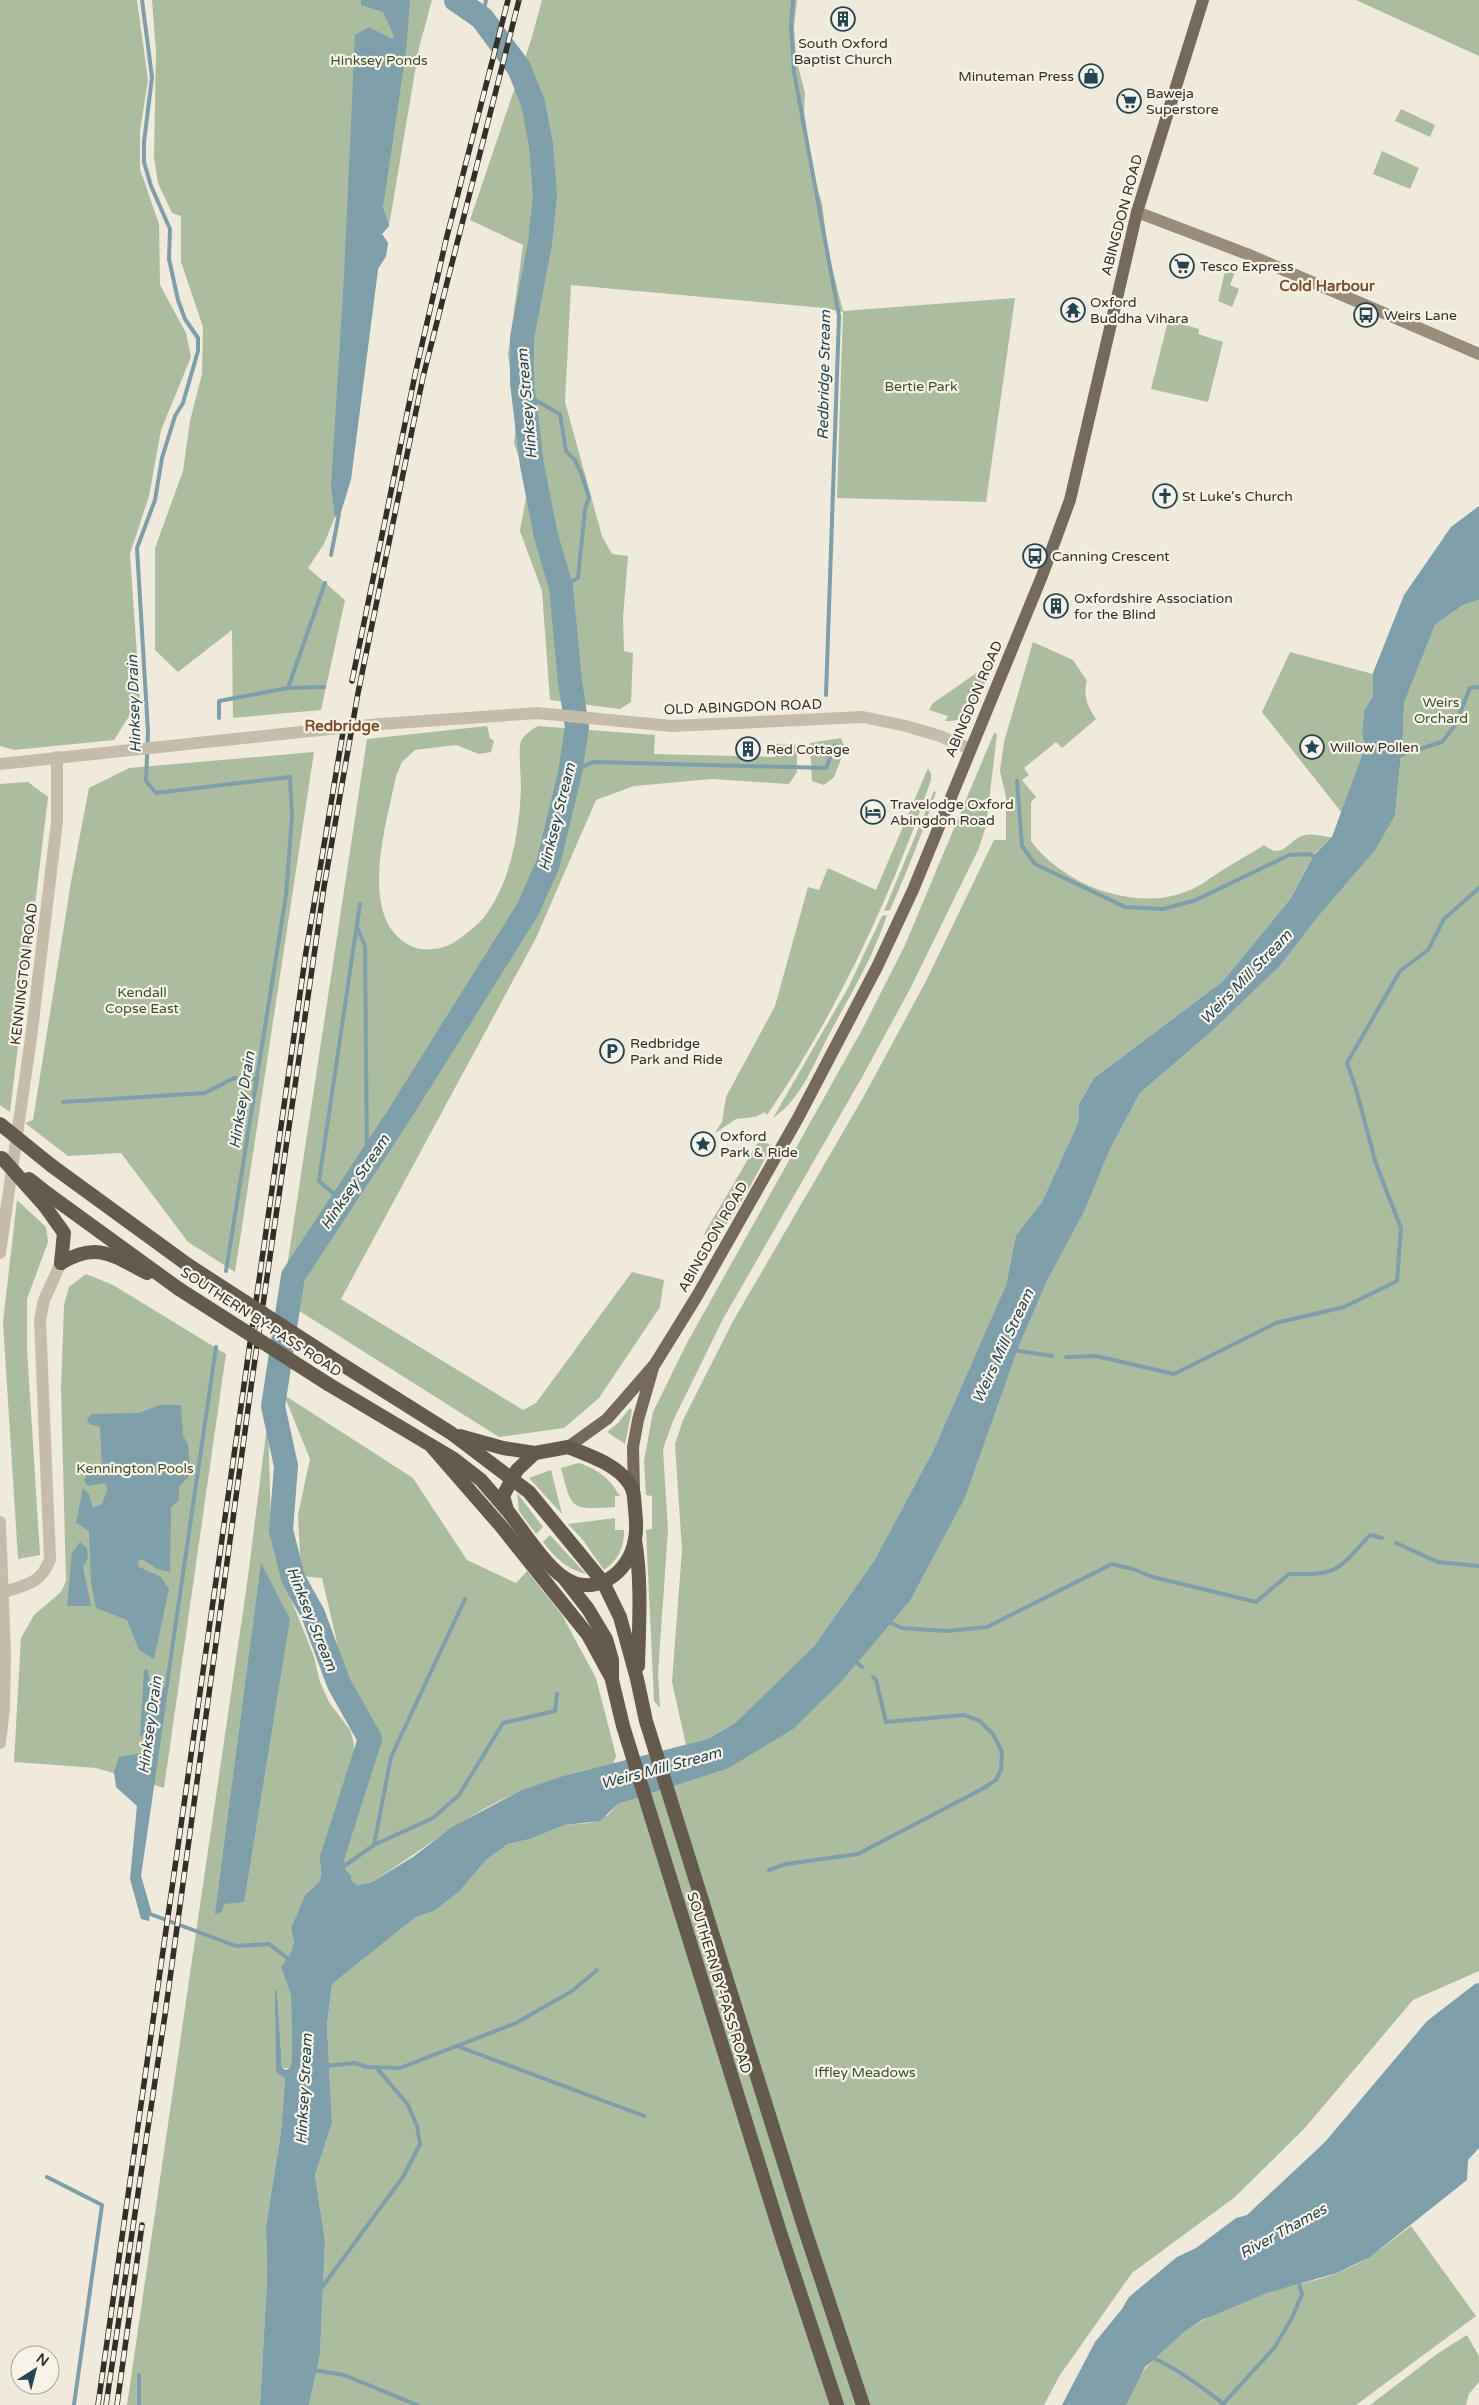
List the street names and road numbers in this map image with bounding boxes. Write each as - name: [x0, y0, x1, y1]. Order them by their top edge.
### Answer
- street label: ABINGDON ROAD: [1098, 153, 1146, 277]
- street label: ABINGDON ROAD: [942, 638, 1006, 760]
- street label: OLD ABINGDON ROAD: [664, 696, 822, 718]
- street label: KENNINGTON ROAD: [7, 902, 41, 1046]
- street label: ABINGDON ROAD: [674, 1179, 752, 1295]
- street label: SOUTHERN BY-PASS ROAD: [177, 1263, 345, 1381]
- street label: SOUTHERN BY-PASS ROAD: [683, 1890, 755, 2076]

